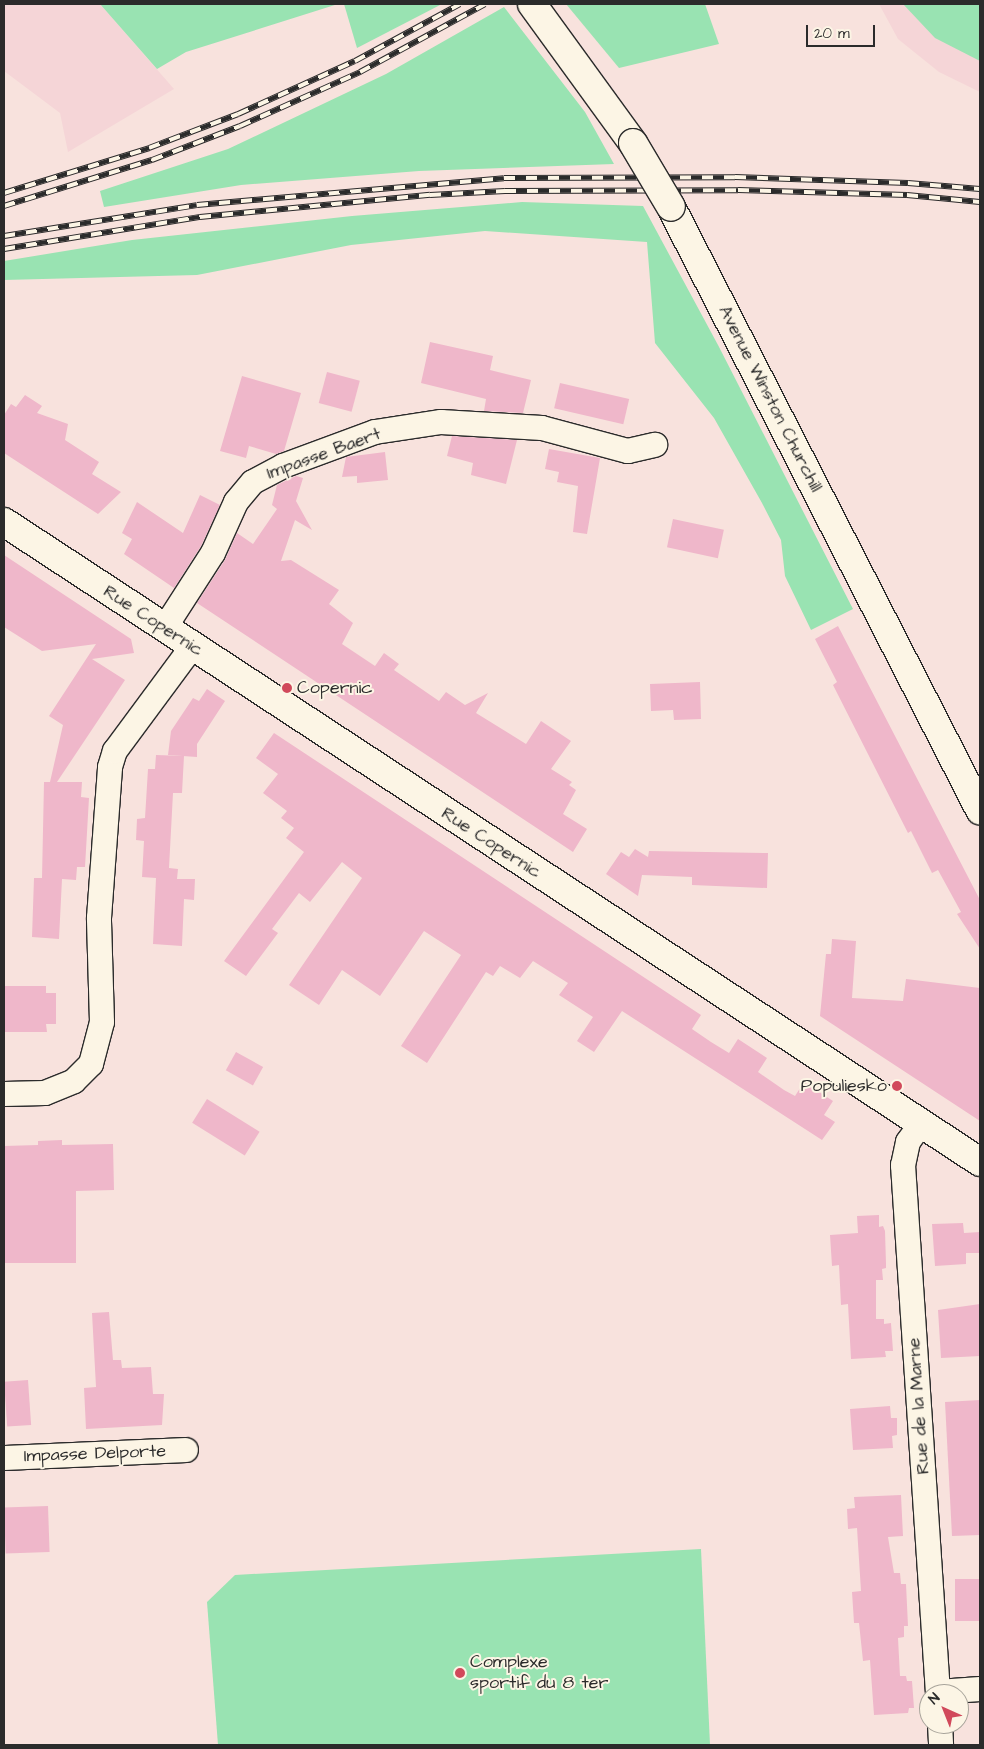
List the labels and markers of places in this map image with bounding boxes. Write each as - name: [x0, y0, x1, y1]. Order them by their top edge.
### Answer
- place label: Copernic: [297, 677, 373, 699]
- marker: Copernic: [281, 682, 293, 694]
- place label: Populiesko: [801, 1075, 887, 1097]
- marker: Populiesko: [891, 1080, 903, 1092]
- place label: Complexe sportif du 8 ter: [470, 1652, 608, 1695]
- marker: Complexe sportif du 8 ter: [454, 1667, 466, 1679]

